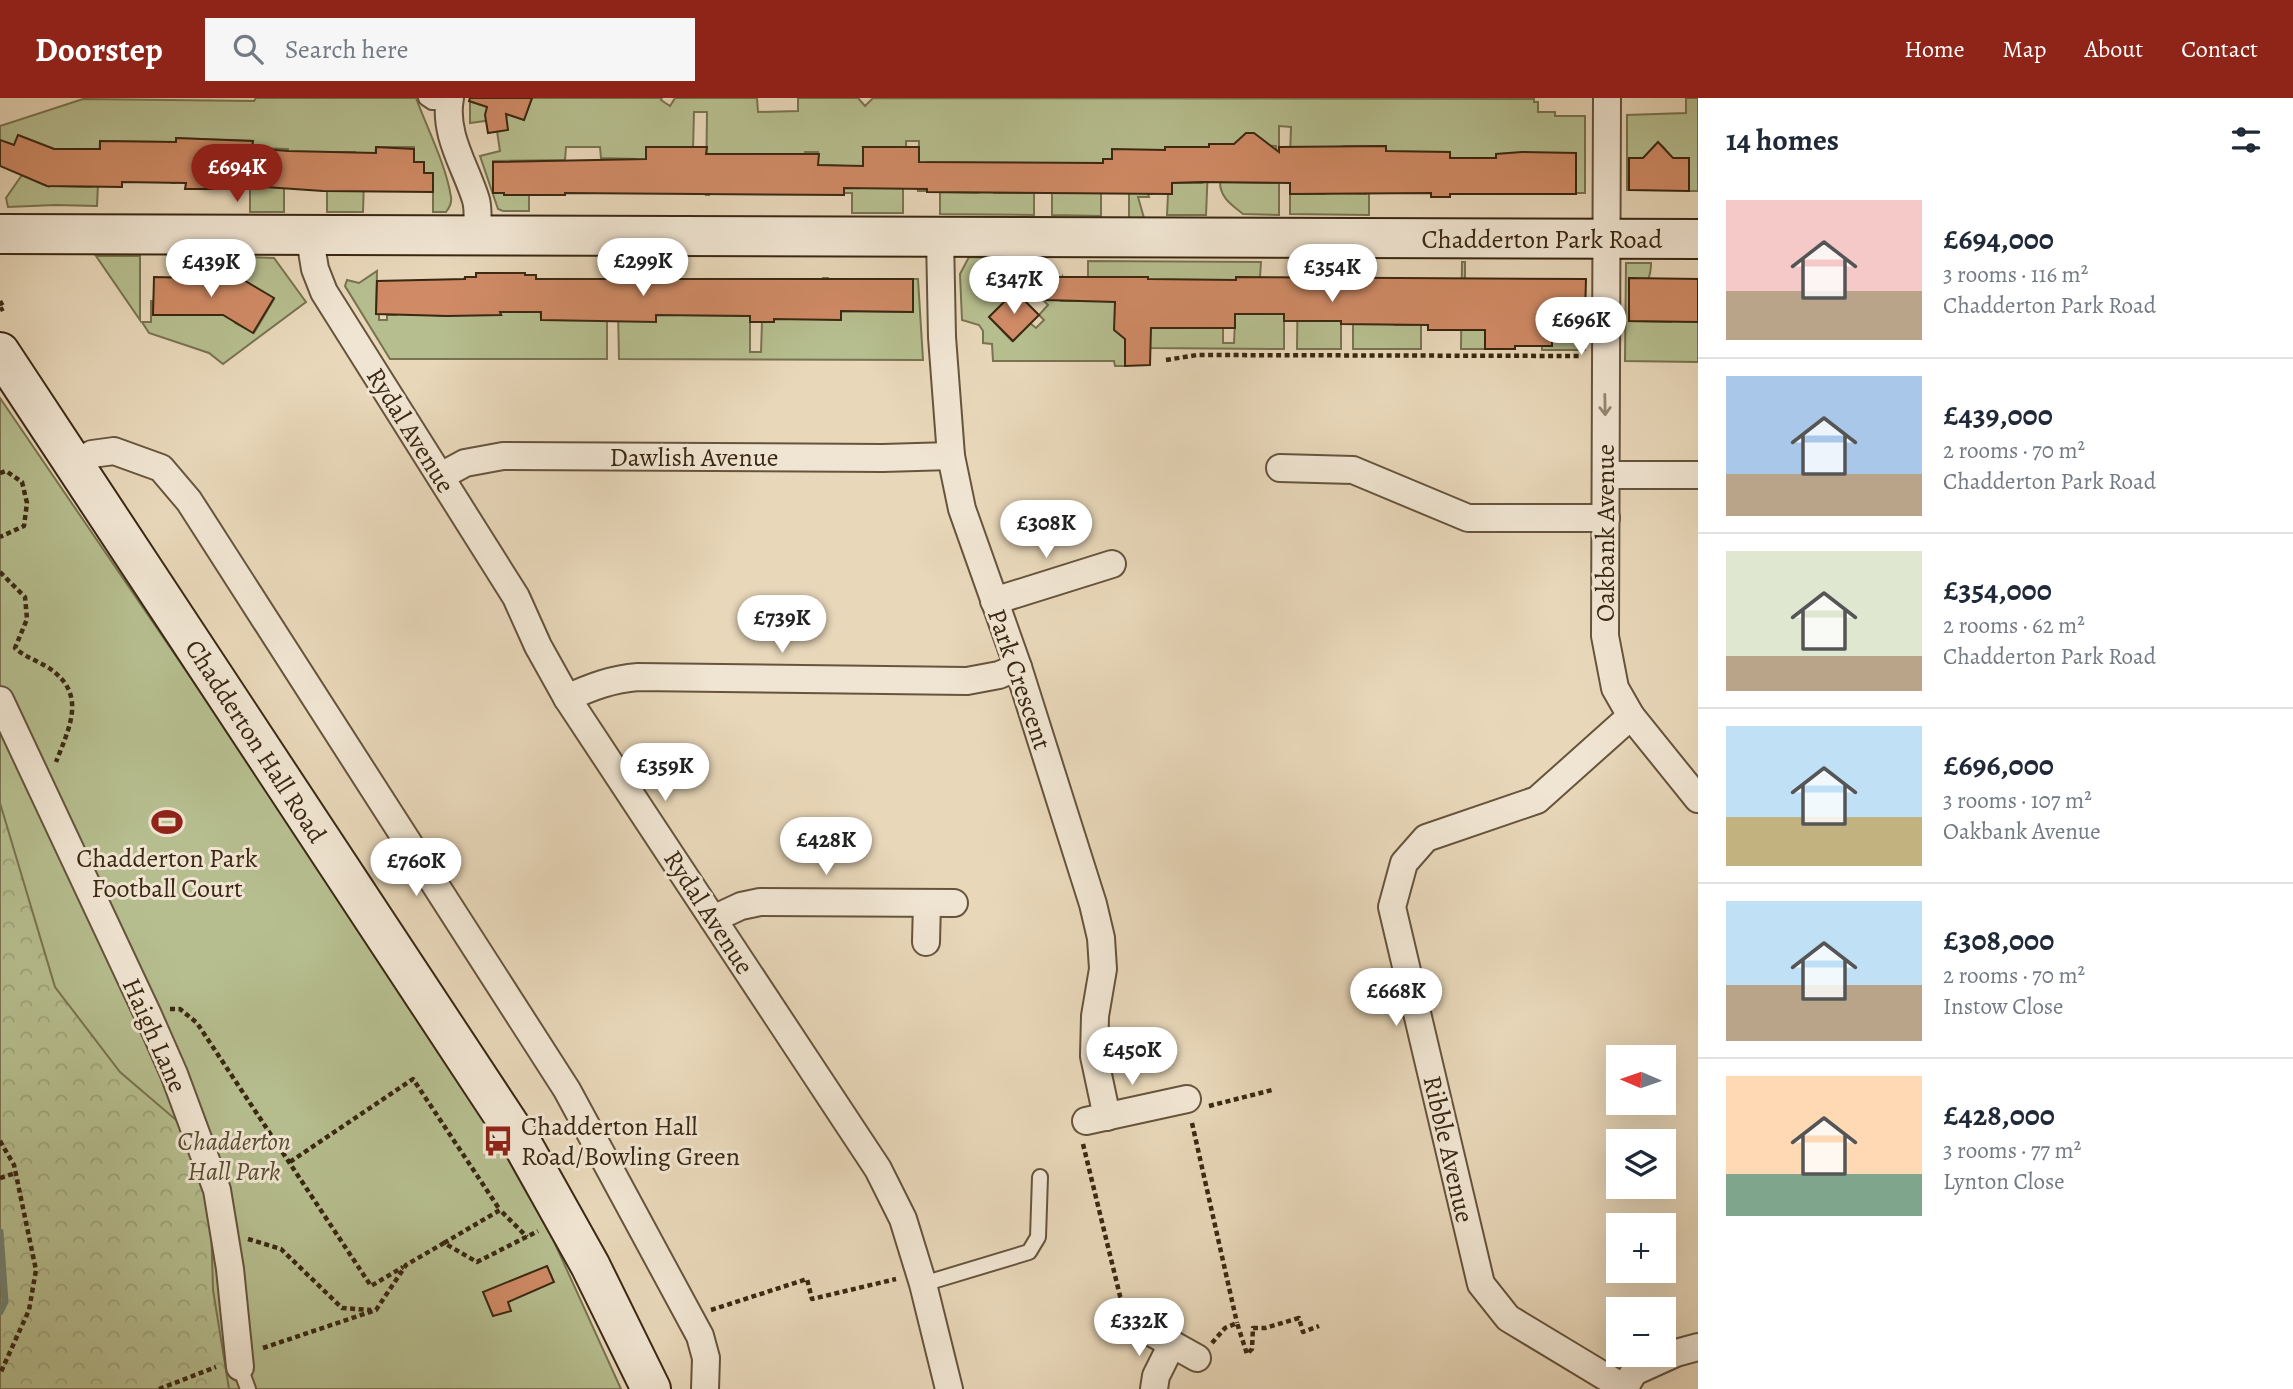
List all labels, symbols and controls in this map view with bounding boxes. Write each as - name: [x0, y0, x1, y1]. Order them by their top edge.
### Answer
- search box: [205, 18, 695, 81]
- text: Doorstep: [35, 27, 163, 72]
- icon: search: [229, 30, 267, 68]
- text: Search here: [285, 32, 408, 67]
- text: Home: [1904, 33, 1965, 65]
- text: Map: [2003, 33, 2047, 65]
- text: About: [2085, 33, 2143, 65]
- text: Contact: [2181, 33, 2258, 65]
- text: 14 homes: [1726, 120, 1839, 160]
- icon: filters: [2227, 121, 2265, 159]
- pin: £694K: [188, 144, 286, 204]
- text: £694K: [207, 151, 267, 182]
- text: £694,000: [1943, 219, 2054, 259]
- street label: Chadderton Park Road: [1422, 222, 1662, 257]
- icon: home: [1782, 228, 1866, 312]
- pin: £299K: [594, 238, 692, 298]
- pin: £439K: [162, 240, 260, 299]
- pin: £354K: [1283, 244, 1381, 304]
- text: £299K: [613, 245, 673, 276]
- text: £439K: [182, 246, 240, 277]
- text: £354K: [1303, 251, 1361, 282]
- pin: £347K: [965, 256, 1063, 316]
- text: 3 rooms · 116 m²: [1943, 259, 2088, 290]
- text: £347K: [985, 263, 1043, 294]
- text: Chadderton Park Road: [1943, 290, 2156, 321]
- pin: £696K: [1532, 298, 1630, 357]
- text: £696K: [1551, 304, 1611, 335]
- street label: Rydal Avenue: [358, 361, 463, 500]
- one-way arrow: [1598, 393, 1612, 416]
- text: £439,000: [1943, 395, 2053, 435]
- icon: home: [1782, 404, 1866, 488]
- text: 2 rooms · 70 m²: [1943, 435, 2085, 466]
- street label: Dawlish Avenue: [610, 440, 778, 475]
- street label: Oakbank Avenue: [1588, 444, 1623, 622]
- text: Chadderton Park Road: [1943, 466, 2156, 497]
- pin: £308K: [997, 500, 1095, 560]
- text: £308K: [1016, 507, 1076, 538]
- text: £354,000: [1943, 570, 2052, 610]
- icon: home: [1782, 579, 1866, 663]
- pin: £739K: [733, 596, 831, 655]
- text: £739K: [753, 602, 811, 633]
- street label: Park Crescent: [979, 604, 1060, 755]
- text: 2 rooms · 62 m²: [1943, 610, 2085, 641]
- street label: Chadderton Hall Road: [177, 633, 335, 850]
- text: Chadderton Park Road: [1943, 641, 2156, 672]
- pin: £359K: [616, 744, 714, 803]
- text: £696,000: [1943, 745, 2054, 785]
- text: £359K: [636, 750, 694, 781]
- icon: home: [1782, 754, 1866, 838]
- text: 3 rooms · 107 m²: [1943, 785, 2092, 816]
- sports icon: Chadderton Park Football Court: [150, 805, 184, 839]
- text: Oakbank Avenue: [1943, 816, 2101, 847]
- pin: £428K: [777, 818, 875, 877]
- text: £428K: [796, 824, 856, 855]
- pin: £760K: [367, 838, 465, 898]
- place label: Chadderton Park Football Court: [76, 841, 258, 906]
- street label: Rydal Avenue: [655, 843, 762, 981]
- text: £760K: [386, 845, 446, 876]
- text: £308,000: [1943, 920, 2054, 960]
- icon: home: [1782, 929, 1866, 1013]
- text: 2 rooms · 70 m²: [1943, 960, 2085, 991]
- pin: £668K: [1347, 968, 1445, 1028]
- street label: Haigh Lane: [114, 972, 195, 1098]
- text: £668K: [1366, 975, 1426, 1006]
- text: Instow Close: [1943, 991, 2063, 1022]
- pin: £450K: [1083, 1028, 1181, 1087]
- text: £450K: [1102, 1034, 1162, 1065]
- north arrow: [1606, 1045, 1676, 1115]
- map controls: [1606, 1045, 1676, 1367]
- street label: Ribble Avenue: [1415, 1072, 1482, 1226]
- text: £428,000: [1943, 1095, 2055, 1135]
- icon: home: [1782, 1104, 1866, 1188]
- place label: Chadderton Hall Road/Bowling Green: [521, 1109, 740, 1174]
- park label: Chadderton Hall Park: [177, 1124, 291, 1189]
- bus stop icon: Chadderton Hall Road/Bowling Green: [481, 1124, 515, 1158]
- button: layers: [1606, 1129, 1676, 1199]
- text: 3 rooms · 77 m²: [1943, 1135, 2081, 1166]
- text: Lynton Close: [1943, 1166, 2064, 1197]
- button: +: [1606, 1213, 1676, 1283]
- button: −: [1606, 1297, 1676, 1367]
- pin: £332K: [1090, 1298, 1188, 1358]
- text: £332K: [1110, 1305, 1168, 1336]

